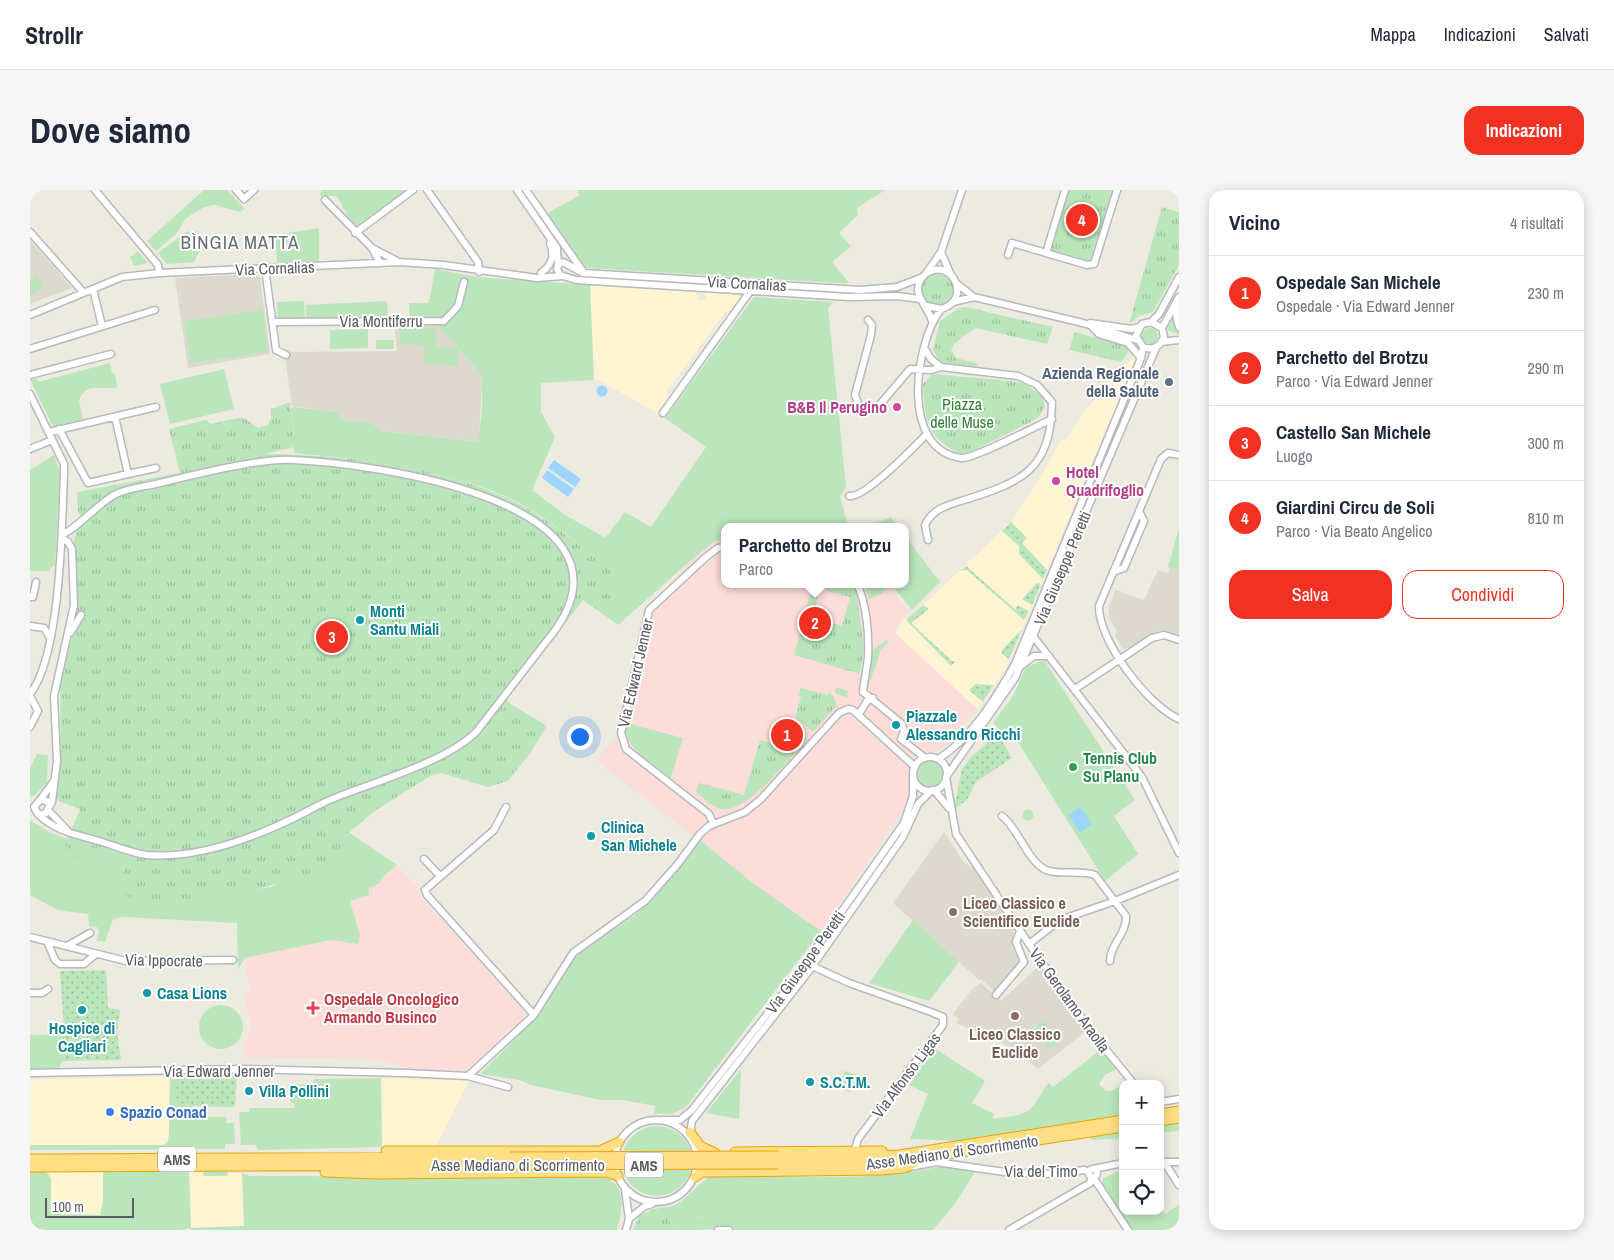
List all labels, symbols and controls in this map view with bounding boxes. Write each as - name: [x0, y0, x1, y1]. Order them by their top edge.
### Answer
- text: Strollr: [25, 19, 83, 51]
- text: Mappa: [1371, 22, 1416, 47]
- text: Indicazioni: [1444, 22, 1516, 47]
- text: Salvati: [1544, 22, 1589, 47]
- button: Indicazioni: [1464, 106, 1584, 155]
- text: Dove siamo: [30, 107, 191, 154]
- pin: 4: [1066, 201, 1098, 239]
- text: Vicino: [1229, 208, 1280, 237]
- text: 4 risultati: [1510, 212, 1564, 234]
- district label: BÌNGIA MATTA: [181, 229, 299, 255]
- street label: Via Cornalias: [235, 256, 315, 280]
- text: Ospedale San Michele: [1276, 269, 1441, 295]
- street label: Via Cornalias: [707, 270, 787, 296]
- text: 1: [1241, 282, 1249, 304]
- text: 230 m: [1528, 282, 1564, 304]
- text: Ospedale · Via Edward Jenner: [1276, 295, 1454, 317]
- street label: Via Montiferru: [340, 310, 422, 332]
- text: Parchetto del Brotzu: [1276, 344, 1428, 370]
- text: 2: [1241, 357, 1249, 379]
- text: 290 m: [1528, 357, 1564, 379]
- place label: Azienda Regionale della Salute: [1042, 362, 1159, 402]
- text: Parco · Via Edward Jenner: [1276, 370, 1433, 392]
- marker: Azienda Regionale della Salute: [1163, 376, 1175, 388]
- park label: Piazza delle Muse: [930, 393, 994, 433]
- place label: B&B Il Perugino: [787, 396, 887, 418]
- marker: B&B Il Perugino: [891, 401, 903, 413]
- text: Castello San Michele: [1276, 419, 1431, 445]
- text: 3: [1241, 432, 1249, 454]
- text: 300 m: [1528, 432, 1564, 454]
- text: Luogo: [1276, 445, 1312, 467]
- place label: Hotel Quadrifoglio: [1066, 461, 1144, 501]
- marker: Hotel Quadrifoglio: [1050, 475, 1062, 487]
- text: Giardini Circu de Soli: [1276, 494, 1434, 520]
- street label: Via Giuseppe Peretti: [1028, 507, 1096, 629]
- text: 4: [1241, 507, 1249, 529]
- text: 810 m: [1528, 507, 1564, 529]
- text: Parco · Via Beato Angelico: [1276, 520, 1433, 542]
- popup: [721, 523, 909, 588]
- text: Parchetto del Brotzu: [739, 532, 891, 558]
- text: Parco: [739, 558, 773, 580]
- button: Salva: [1229, 570, 1392, 619]
- button: Condividi: [1402, 570, 1564, 619]
- place label: Monti Santu Miali: [370, 600, 439, 640]
- pin: 2: [799, 604, 831, 642]
- marker: Monti Santu Miali: [354, 614, 366, 626]
- street label: Via Edward Jenner: [612, 616, 658, 730]
- pin: 3: [316, 618, 348, 656]
- place label: Piazzale Alessandro Ricchi: [906, 705, 1020, 745]
- pin: 1: [771, 716, 803, 754]
- marker: Piazzale Alessandro Ricchi: [890, 719, 902, 731]
- your location: [567, 724, 593, 750]
- place label: Tennis Club Su Planu: [1083, 747, 1157, 787]
- marker: Tennis Club Su Planu: [1067, 761, 1079, 773]
- place label: Clinica San Michele: [601, 816, 677, 856]
- marker: Clinica San Michele: [585, 830, 597, 842]
- place label: Liceo Classico e Scientifico Euclide: [963, 892, 1080, 932]
- street label: Via Giuseppe Peretti: [760, 906, 850, 1018]
- marker: Liceo Classico e Scientifico Euclide: [947, 906, 959, 918]
- street label: Via Gerolamo Araolla: [1025, 943, 1116, 1057]
- street label: Via Ippocrate: [125, 948, 203, 972]
- place label: Casa Lions: [157, 982, 227, 1004]
- marker: Casa Lions: [141, 987, 153, 999]
- place label: Ospedale Oncologico Armando Businco: [324, 988, 459, 1028]
- marker: Ospedale Oncologico Armando Businco: [306, 1001, 320, 1015]
- marker: Hospice di Cagliari: [76, 1004, 88, 1016]
- marker: Liceo Classico Euclide: [1009, 1010, 1021, 1022]
- place label: Hospice di Cagliari: [49, 1017, 115, 1057]
- place label: Liceo Classico Euclide: [969, 1023, 1061, 1063]
- street label: Via Alfonso Ligas: [867, 1028, 945, 1122]
- street label: Via Edward Jenner: [163, 1060, 275, 1082]
- place label: S.C.T.M.: [820, 1071, 870, 1093]
- marker: S.C.T.M.: [804, 1076, 816, 1088]
- place label: Villa Pollini: [259, 1080, 329, 1102]
- map controls: [1119, 1080, 1164, 1215]
- button: +: [1119, 1080, 1164, 1125]
- marker: Villa Pollini: [243, 1085, 255, 1097]
- place label: Spazio Conad: [120, 1101, 207, 1123]
- marker: Spazio Conad: [104, 1106, 116, 1118]
- button: −: [1119, 1125, 1164, 1170]
- street label: Asse Mediano di Scorrimento: [864, 1129, 1039, 1175]
- road number: AMS: [158, 1146, 196, 1172]
- road number: AMS: [625, 1152, 663, 1178]
- street label: Asse Mediano di Scorrimento: [430, 1154, 605, 1176]
- street label: Via del Timo: [1004, 1160, 1078, 1182]
- button: locate: [1119, 1170, 1164, 1215]
- scale bar: [45, 1195, 134, 1218]
- text: 100 m: [52, 1198, 84, 1216]

